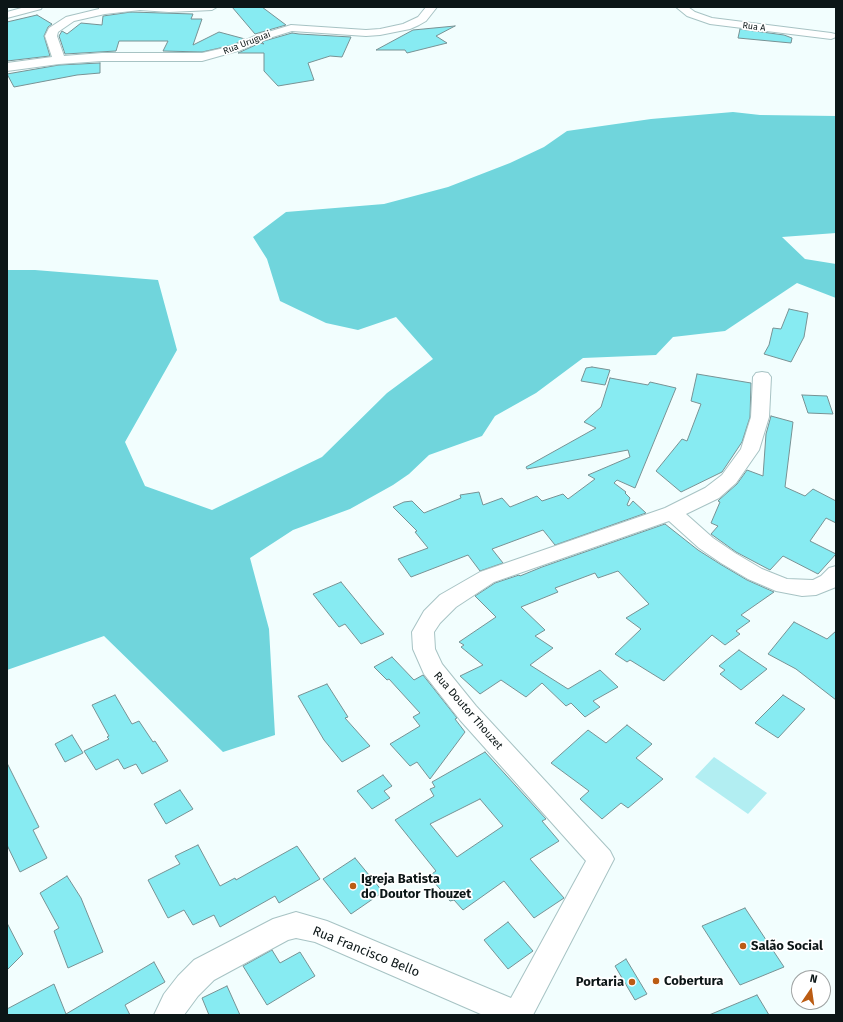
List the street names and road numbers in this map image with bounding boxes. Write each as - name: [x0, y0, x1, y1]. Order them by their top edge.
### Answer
- street label: Rua A: [742, 20, 766, 34]
- street label: Rua Uruguai: [222, 29, 272, 57]
- street label: Rua Doutor Thouzet: [431, 669, 505, 753]
- street label: Rua Francisco Bello: [310, 923, 422, 981]

